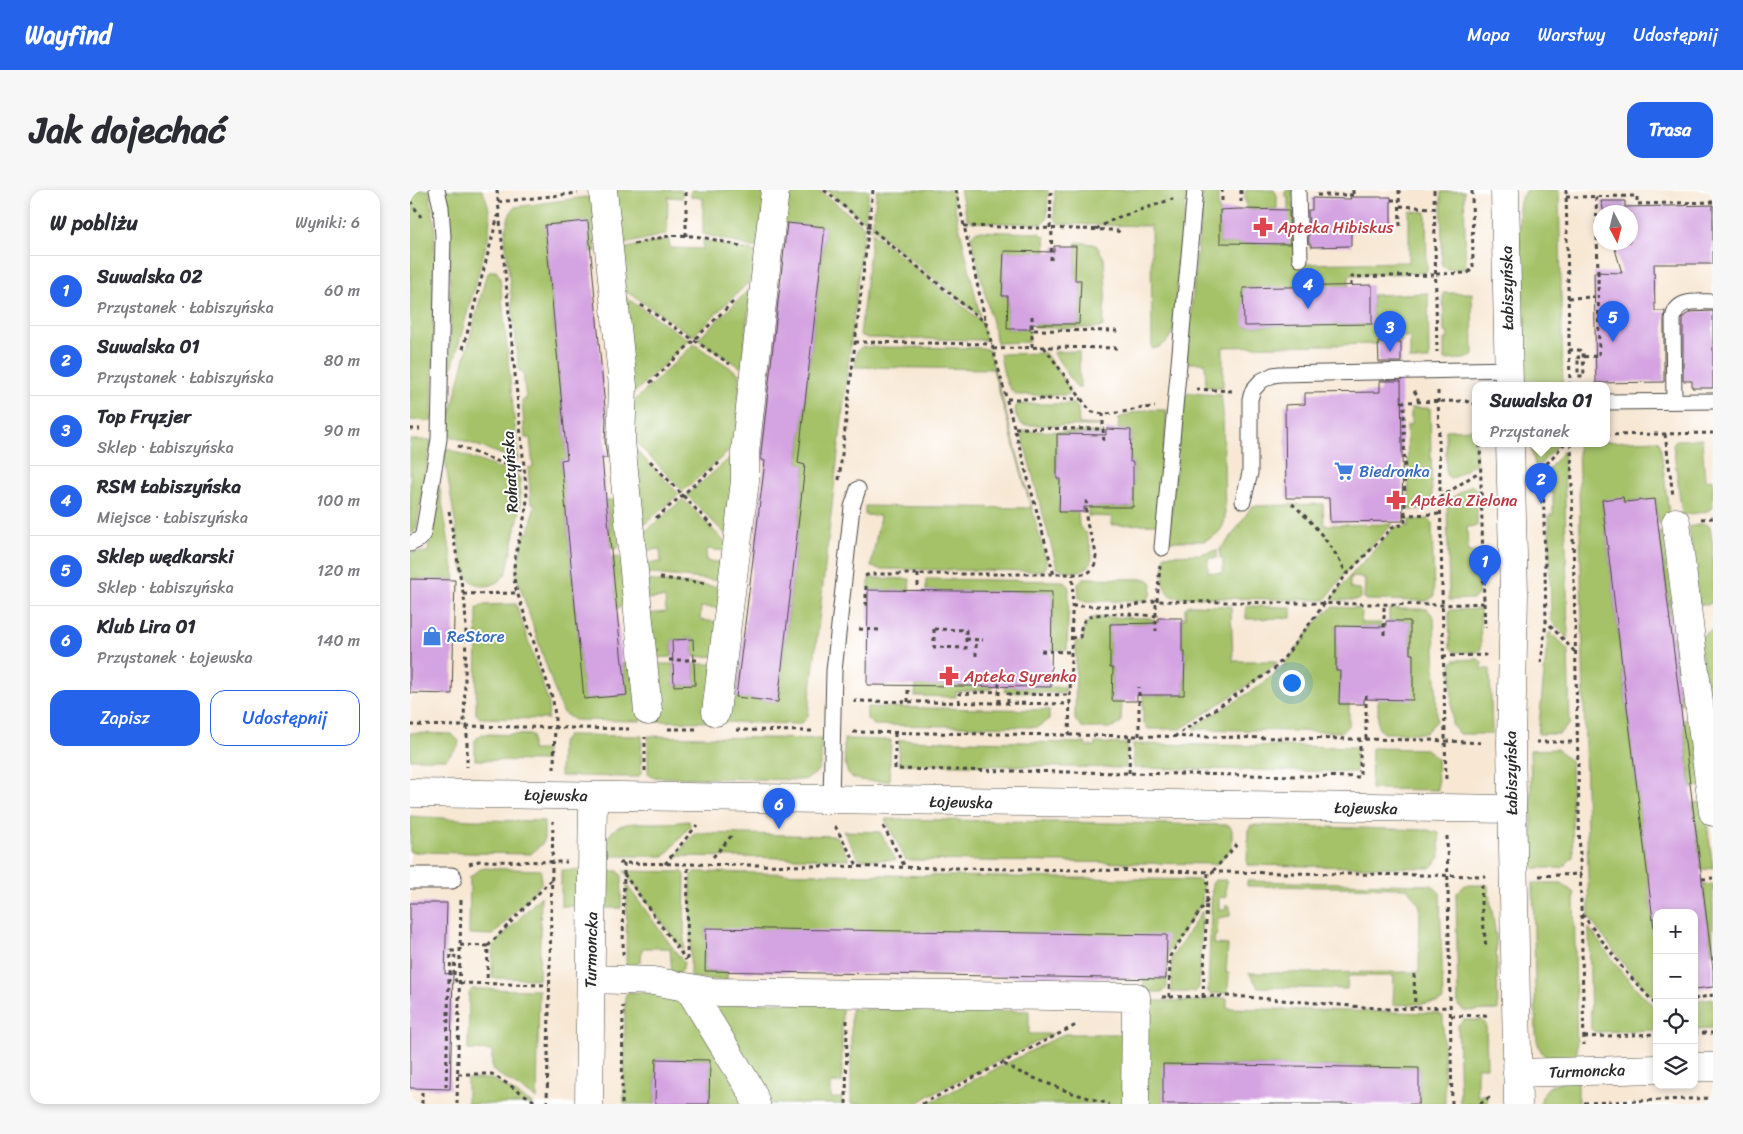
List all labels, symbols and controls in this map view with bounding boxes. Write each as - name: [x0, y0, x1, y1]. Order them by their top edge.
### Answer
- text: Wayfind: [25, 14, 111, 56]
- text: Mapa: [1467, 19, 1510, 51]
- text: Warstwy: [1538, 19, 1605, 51]
- text: Udostępnij: [1633, 19, 1718, 51]
- text: Jak dojechać: [30, 99, 226, 161]
- button: Trasa: [1627, 102, 1713, 158]
- text: W pobliżu: [50, 204, 138, 242]
- north arrow: [1593, 205, 1638, 250]
- text: Wyniki: 6: [295, 208, 360, 237]
- place label: Apteka Hibiskus: [1277, 213, 1394, 242]
- pharmacy icon: Apteka Hibiskus: [1252, 216, 1274, 238]
- street label: Łabiszyńska: [1492, 246, 1522, 330]
- text: Suwalska 02: [97, 260, 203, 293]
- pin: 4: [1292, 268, 1324, 309]
- text: 1: [63, 276, 69, 305]
- text: 60 m: [324, 276, 360, 305]
- text: Przystanek · Łabiszyńska: [97, 293, 274, 322]
- pin: 5: [1597, 301, 1629, 342]
- pin: 3: [1374, 311, 1406, 352]
- text: Suwalska 01: [97, 330, 200, 363]
- text: 2: [61, 346, 71, 375]
- text: 80 m: [324, 346, 360, 375]
- text: Przystanek · Łabiszyńska: [97, 363, 274, 392]
- popup: [1472, 382, 1610, 447]
- text: Suwalska 01: [1490, 384, 1592, 417]
- text: Top Fryzjer: [97, 400, 191, 433]
- text: 3: [62, 416, 70, 445]
- text: 90 m: [324, 416, 360, 445]
- text: Przystanek: [1490, 417, 1570, 446]
- street label: Rohatyńska: [493, 430, 527, 514]
- text: Sklep · Łabiszyńska: [97, 433, 234, 462]
- place label: Biedronka: [1359, 457, 1430, 486]
- supermarket icon: Biedronka: [1333, 460, 1355, 482]
- pin: 2: [1525, 463, 1557, 504]
- text: RSM Łabiszyńska: [97, 470, 241, 503]
- text: 4: [61, 486, 71, 515]
- text: 100 m: [316, 486, 360, 515]
- place label: Apteka Zielona: [1410, 486, 1517, 515]
- pharmacy icon: Apteka Zielona: [1385, 489, 1407, 511]
- text: Miejsce · Łabiszyńska: [97, 503, 248, 532]
- text: Sklep wędkarski: [97, 540, 234, 573]
- pin: 1: [1469, 545, 1501, 586]
- text: 5: [61, 556, 71, 585]
- text: 120 m: [317, 556, 360, 585]
- text: Sklep · Łabiszyńska: [97, 573, 234, 602]
- text: Klub Lira 01: [97, 610, 196, 643]
- place label: ReStore: [447, 622, 505, 651]
- shop icon: ReStore: [421, 625, 443, 647]
- text: 6: [61, 626, 71, 655]
- text: 140 m: [317, 626, 360, 655]
- text: Przystanek · Łojewska: [97, 643, 253, 672]
- place label: Apteka Syrenka: [963, 662, 1077, 691]
- pharmacy icon: Apteka Syrenka: [938, 665, 960, 687]
- your location: [1279, 670, 1305, 696]
- button: Zapisz: [50, 690, 200, 746]
- button: Udostępnij: [210, 690, 360, 746]
- street label: Łabiszyńska: [1496, 731, 1526, 815]
- street label: Łojewska: [524, 780, 588, 810]
- street label: Łojewska: [929, 787, 993, 817]
- pin: 6: [763, 788, 795, 829]
- street label: Łojewska: [1334, 793, 1398, 823]
- map controls: [1653, 909, 1698, 1089]
- button: +: [1653, 909, 1698, 954]
- street label: Turmoncka: [576, 912, 606, 988]
- button: −: [1653, 954, 1698, 999]
- button: locate: [1653, 999, 1698, 1044]
- button: layers: [1653, 1044, 1698, 1089]
- street label: Turmoncka: [1548, 1055, 1626, 1087]

